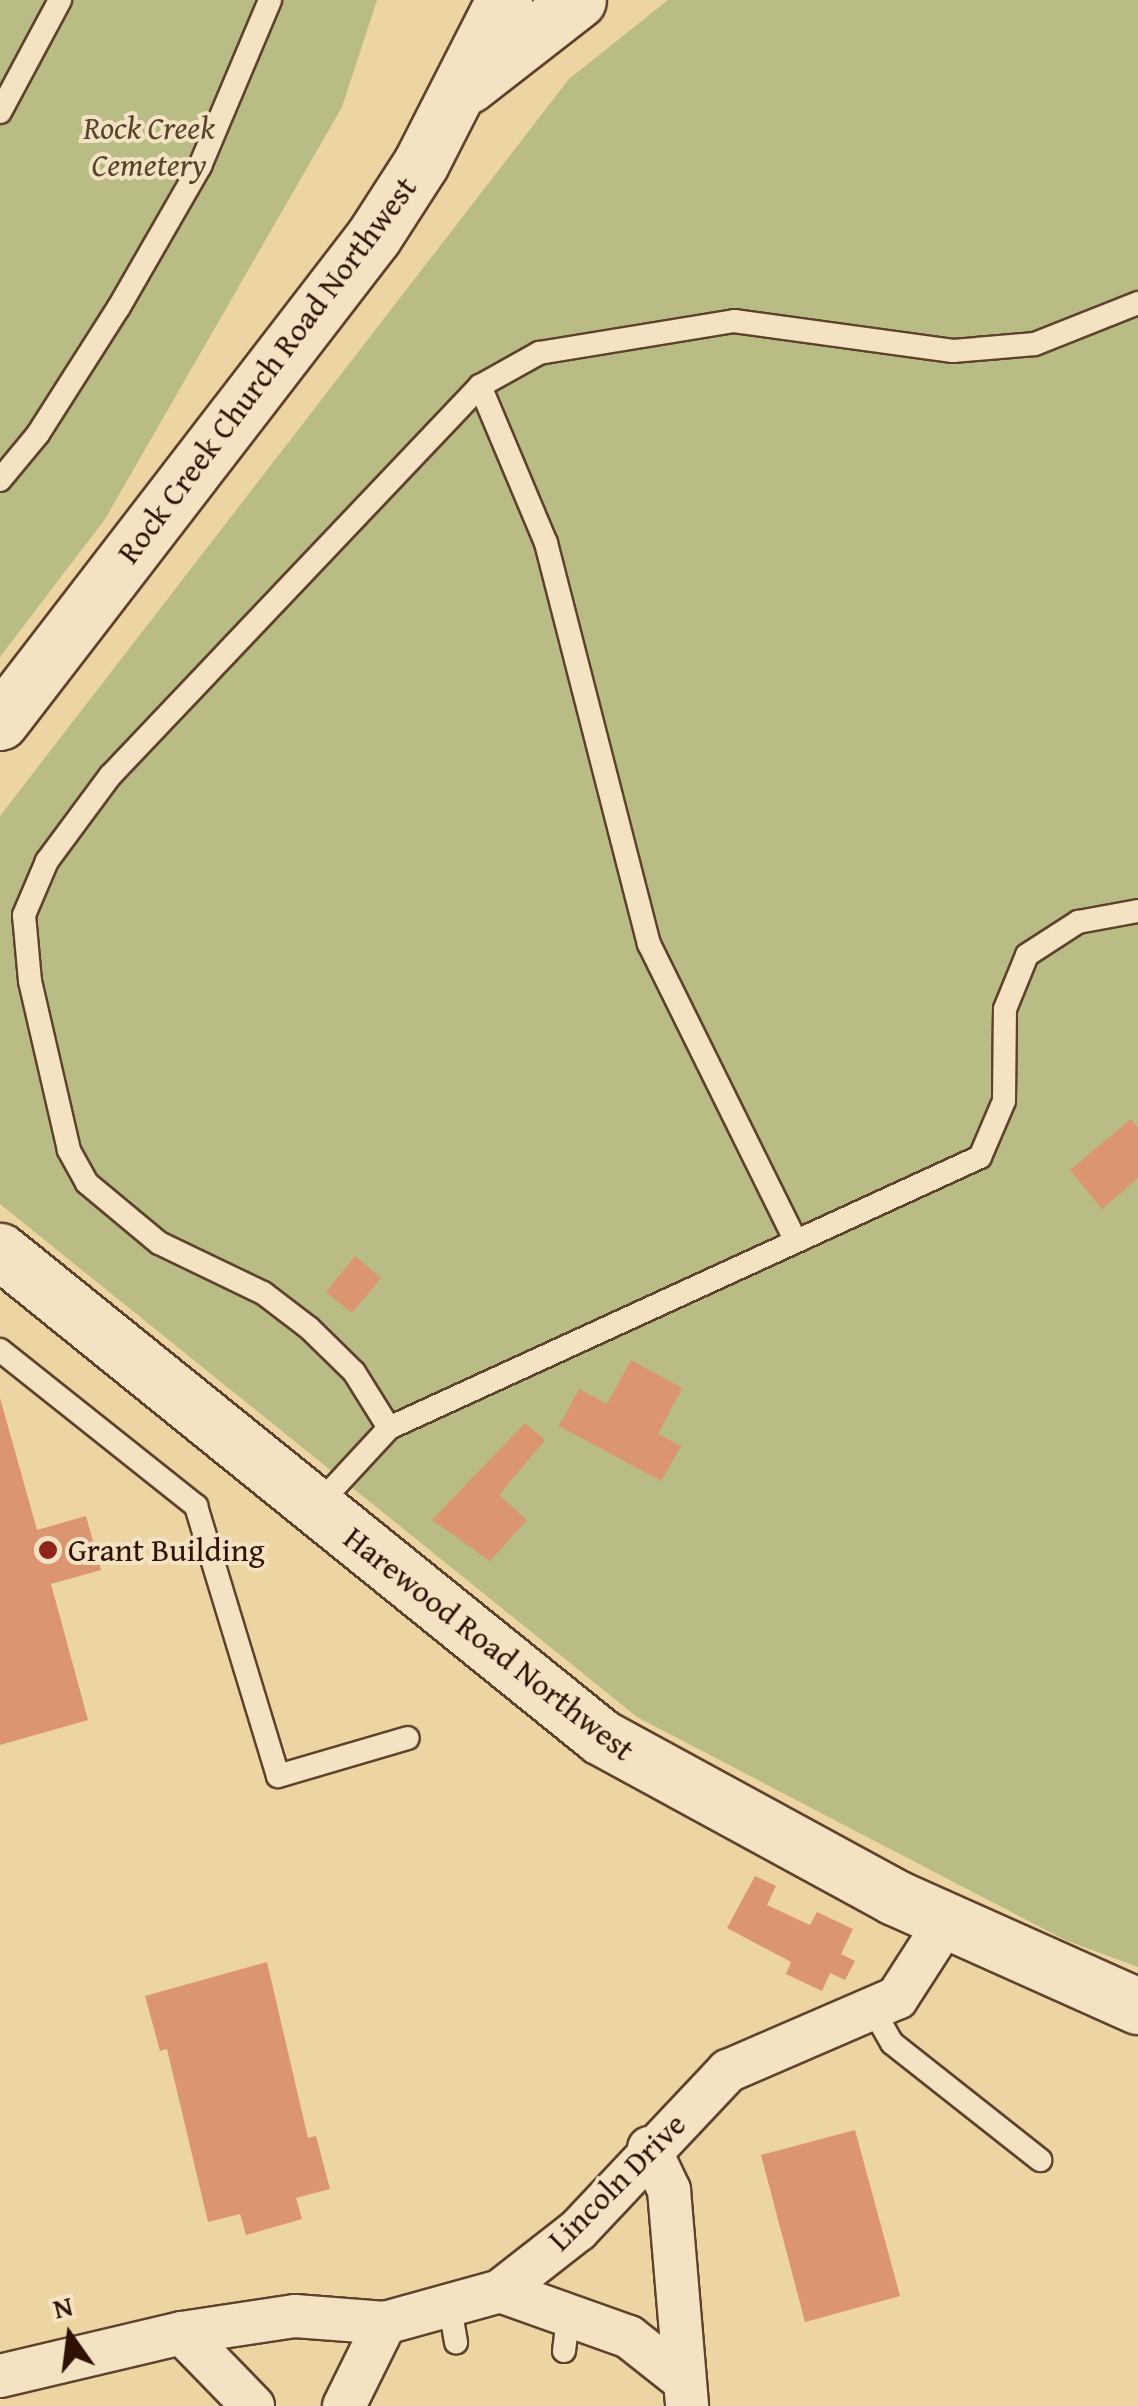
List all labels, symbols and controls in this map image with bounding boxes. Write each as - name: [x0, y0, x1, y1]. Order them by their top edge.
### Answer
- park label: Rock Creek Cemetery: [83, 110, 215, 185]
- street label: Rock Creek Church Road Northwest: [109, 169, 425, 571]
- street label: Harewood Road Northwest: [336, 1519, 642, 1769]
- place label: Grant Building: [68, 1531, 265, 1569]
- marker: Grant Building: [37, 1539, 59, 1561]
- street label: Lincoln Drive: [540, 2105, 694, 2259]
- text: N: [49, 2284, 77, 2329]
- north arrow: [20, 2286, 120, 2386]

